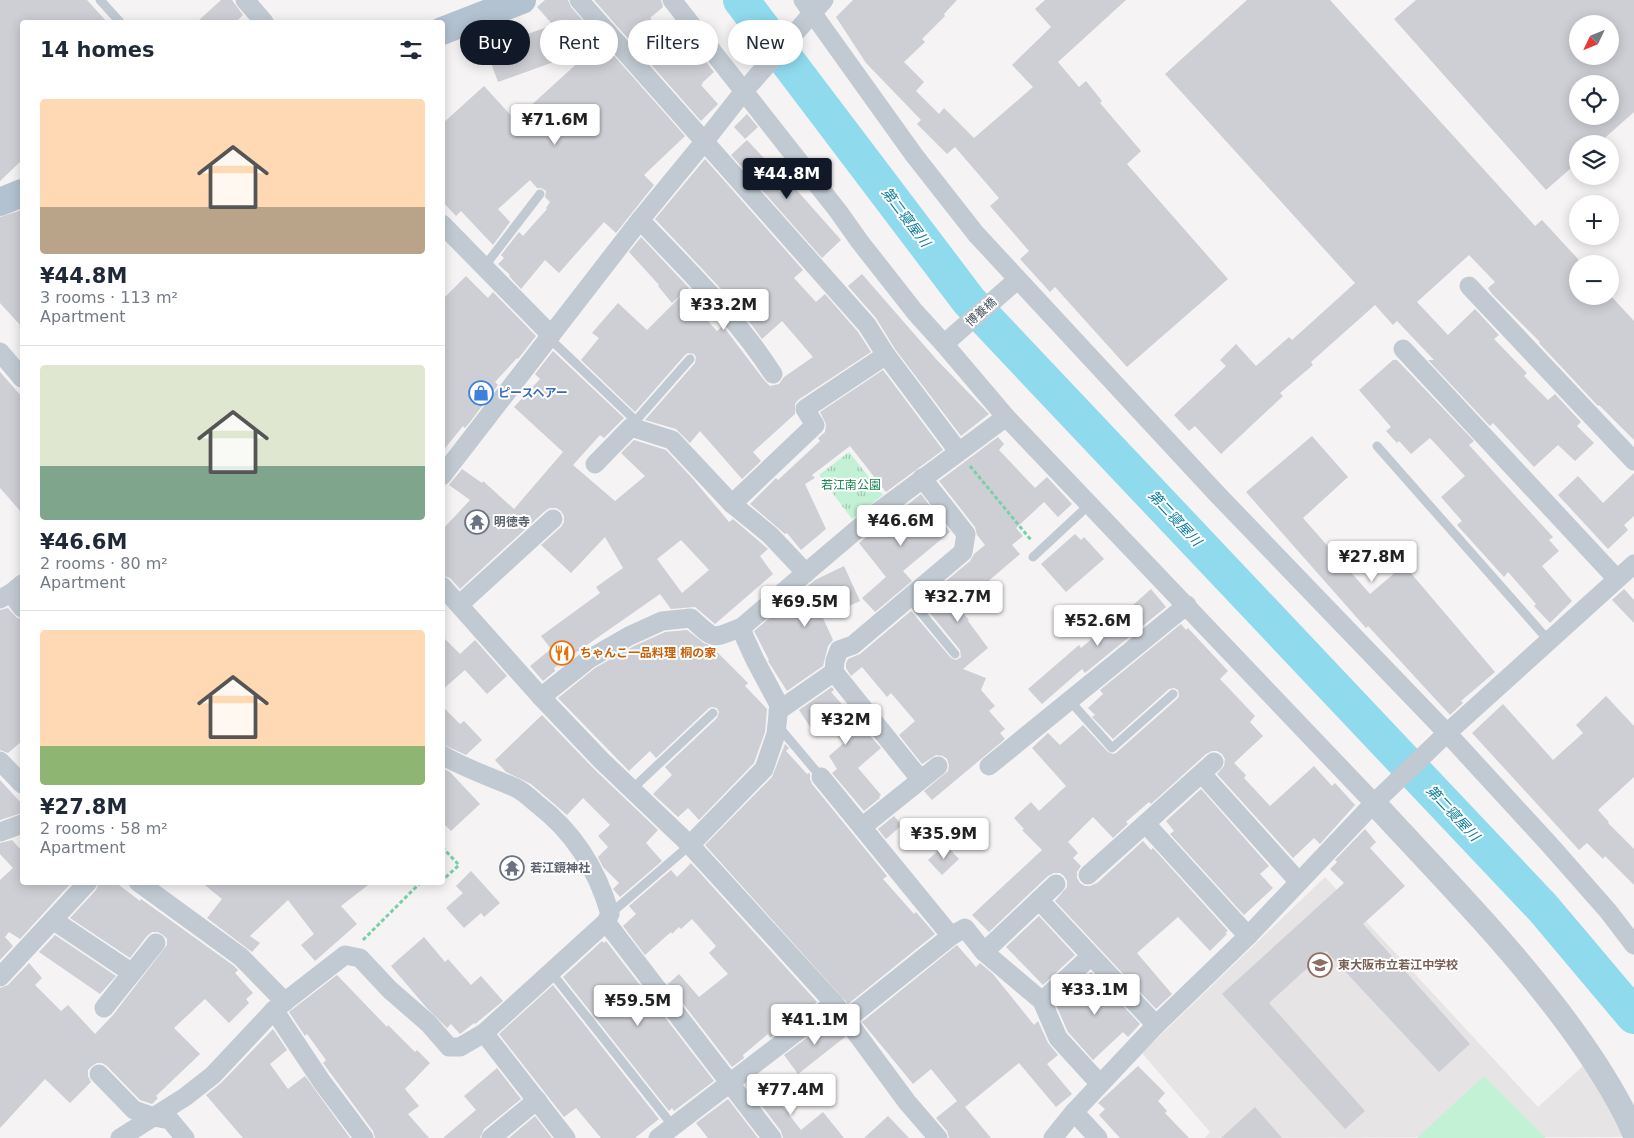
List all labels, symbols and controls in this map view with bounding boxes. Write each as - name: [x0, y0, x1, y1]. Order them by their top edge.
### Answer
- north arrow: [1569, 15, 1619, 65]
- map controls: [1569, 15, 1619, 305]
- chip: Buy: [460, 20, 530, 65]
- chip: Rent: [540, 20, 618, 65]
- chip: Filters: [628, 20, 718, 65]
- chip: New: [728, 20, 803, 65]
- icon: filters: [397, 36, 425, 64]
- text: 14 homes: [40, 38, 155, 62]
- button: locate: [1569, 75, 1619, 125]
- pin: ¥71.6M: [514, 104, 596, 146]
- text: ¥71.6M: [522, 110, 588, 129]
- icon: home: [188, 132, 278, 222]
- button: layers: [1569, 135, 1619, 185]
- pin: ¥44.8M: [746, 158, 828, 200]
- text: ¥44.8M: [754, 164, 820, 183]
- water label: 第二寝屋川: [879, 184, 935, 251]
- button: +: [1569, 195, 1619, 245]
- button: −: [1569, 255, 1619, 305]
- text: ¥44.8M: [40, 264, 127, 288]
- text: 3 rooms · 113 m²: [40, 288, 178, 307]
- pin: ¥33.2M: [683, 288, 765, 331]
- text: ¥33.2M: [691, 295, 757, 314]
- street label: 博養橋: [963, 295, 999, 329]
- text: Apartment: [40, 307, 126, 326]
- shop icon: ピースヘアー: [468, 380, 494, 406]
- place label: ピースヘアー: [498, 386, 568, 400]
- icon: home: [188, 397, 278, 487]
- park label: 若江南公園: [821, 478, 881, 492]
- water label: 第二寝屋川: [1145, 487, 1206, 551]
- pin: ¥46.6M: [860, 504, 942, 547]
- temple icon: 明徳寺: [464, 509, 490, 535]
- text: ¥46.6M: [868, 511, 934, 530]
- place label: 明徳寺: [494, 515, 530, 529]
- text: ¥46.6M: [40, 530, 127, 554]
- pin: ¥27.8M: [1331, 540, 1413, 583]
- text: ¥27.8M: [1339, 547, 1405, 566]
- text: 2 rooms · 80 m²: [40, 554, 168, 573]
- text: Apartment: [40, 573, 126, 592]
- pin: ¥32.7M: [917, 580, 999, 623]
- pin: ¥69.5M: [764, 586, 846, 628]
- text: ¥32.7M: [925, 587, 991, 606]
- text: ¥69.5M: [772, 592, 838, 611]
- pin: ¥52.6M: [1057, 604, 1139, 647]
- text: ¥52.6M: [1065, 611, 1131, 630]
- restaurant icon: ちゃんこ一品料理 桐の家: [549, 640, 575, 666]
- place label: ちゃんこ一品料理 桐の家: [580, 646, 716, 660]
- icon: home: [188, 662, 278, 752]
- pin: ¥32M: [816, 704, 876, 746]
- text: ¥32M: [821, 710, 871, 729]
- water label: 第二寝屋川: [1423, 782, 1484, 846]
- text: ¥27.8M: [40, 795, 127, 819]
- pin: ¥35.9M: [903, 818, 985, 860]
- text: 2 rooms · 58 m²: [40, 819, 168, 838]
- text: ¥35.9M: [911, 824, 977, 843]
- text: Apartment: [40, 838, 126, 857]
- temple icon: 若江鏡神社: [499, 855, 525, 881]
- place label: 若江鏡神社: [530, 861, 590, 875]
- school or university icon: 東大阪市立若江中学校: [1307, 952, 1333, 978]
- place label: 東大阪市立若江中学校: [1338, 958, 1458, 972]
- pin: ¥33.1M: [1054, 974, 1136, 1016]
- text: ¥33.1M: [1062, 980, 1128, 999]
- pin: ¥59.5M: [597, 984, 679, 1027]
- text: ¥59.5M: [605, 991, 671, 1010]
- pin: ¥41.1M: [774, 1004, 856, 1046]
- text: ¥41.1M: [782, 1010, 848, 1029]
- pin: ¥77.4M: [750, 1074, 832, 1116]
- text: ¥77.4M: [758, 1080, 824, 1099]

